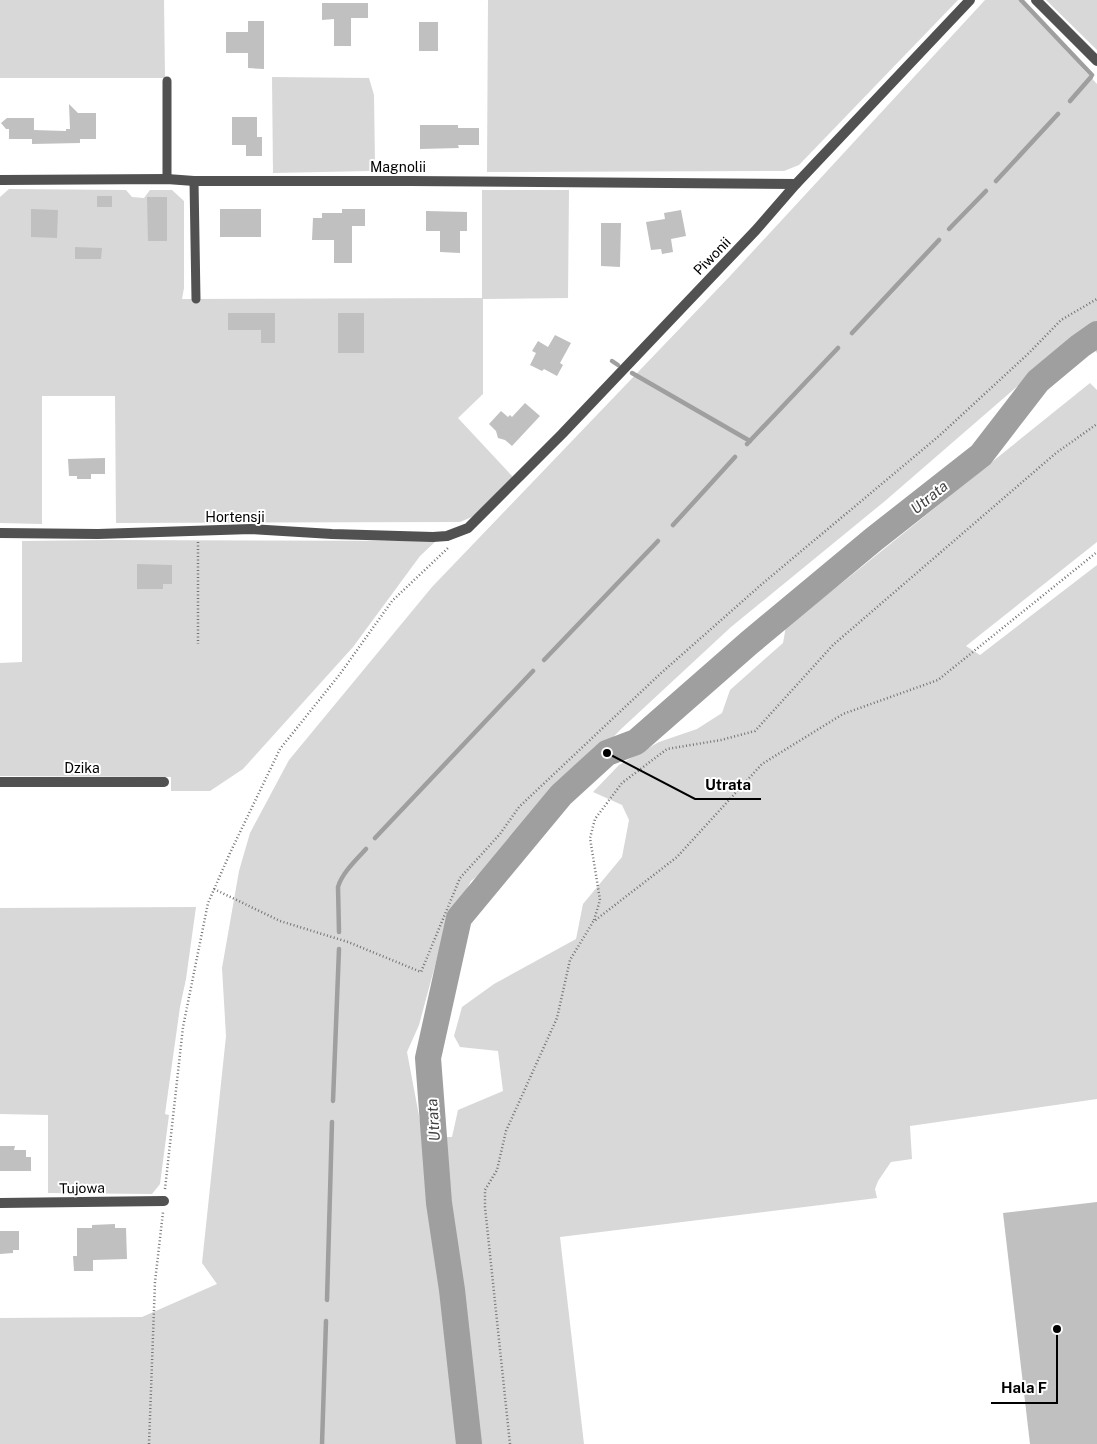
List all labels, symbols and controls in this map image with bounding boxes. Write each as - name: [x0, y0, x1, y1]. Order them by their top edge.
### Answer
- street label: Magnolii: [370, 159, 426, 175]
- street label: Piwonii: [690, 234, 734, 278]
- water label: Utrata: [907, 477, 951, 517]
- street label: Hortensji: [205, 509, 265, 525]
- street label: Dzika: [64, 760, 100, 776]
- callout: Utrata: [695, 769, 761, 799]
- text: Utrata: [705, 776, 751, 793]
- water label: Utrata: [423, 1098, 443, 1142]
- street label: Tujowa: [59, 1180, 105, 1196]
- callout: Hala F: [991, 1373, 1057, 1403]
- text: Hala F: [1001, 1379, 1047, 1396]

